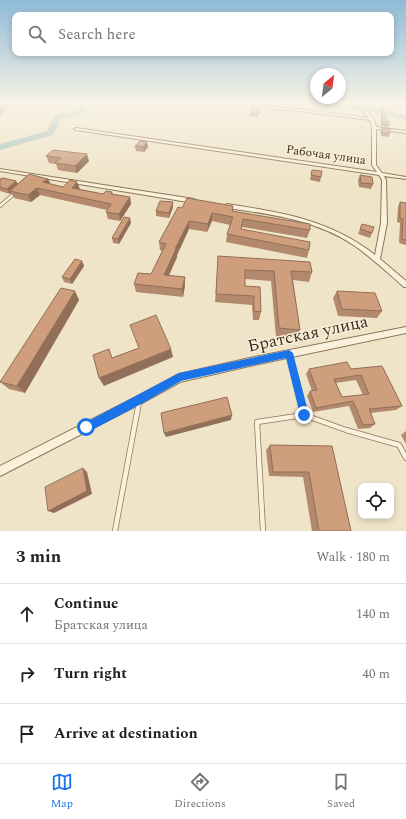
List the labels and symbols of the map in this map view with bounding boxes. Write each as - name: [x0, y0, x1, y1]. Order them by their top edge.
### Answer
- north arrow: [310, 68, 346, 104]
- street label: Рабочая улица: [285, 140, 367, 170]
- street label: Братская улица: [245, 308, 371, 359]
- route end: [295, 406, 313, 424]
- route start: [77, 418, 95, 436]

